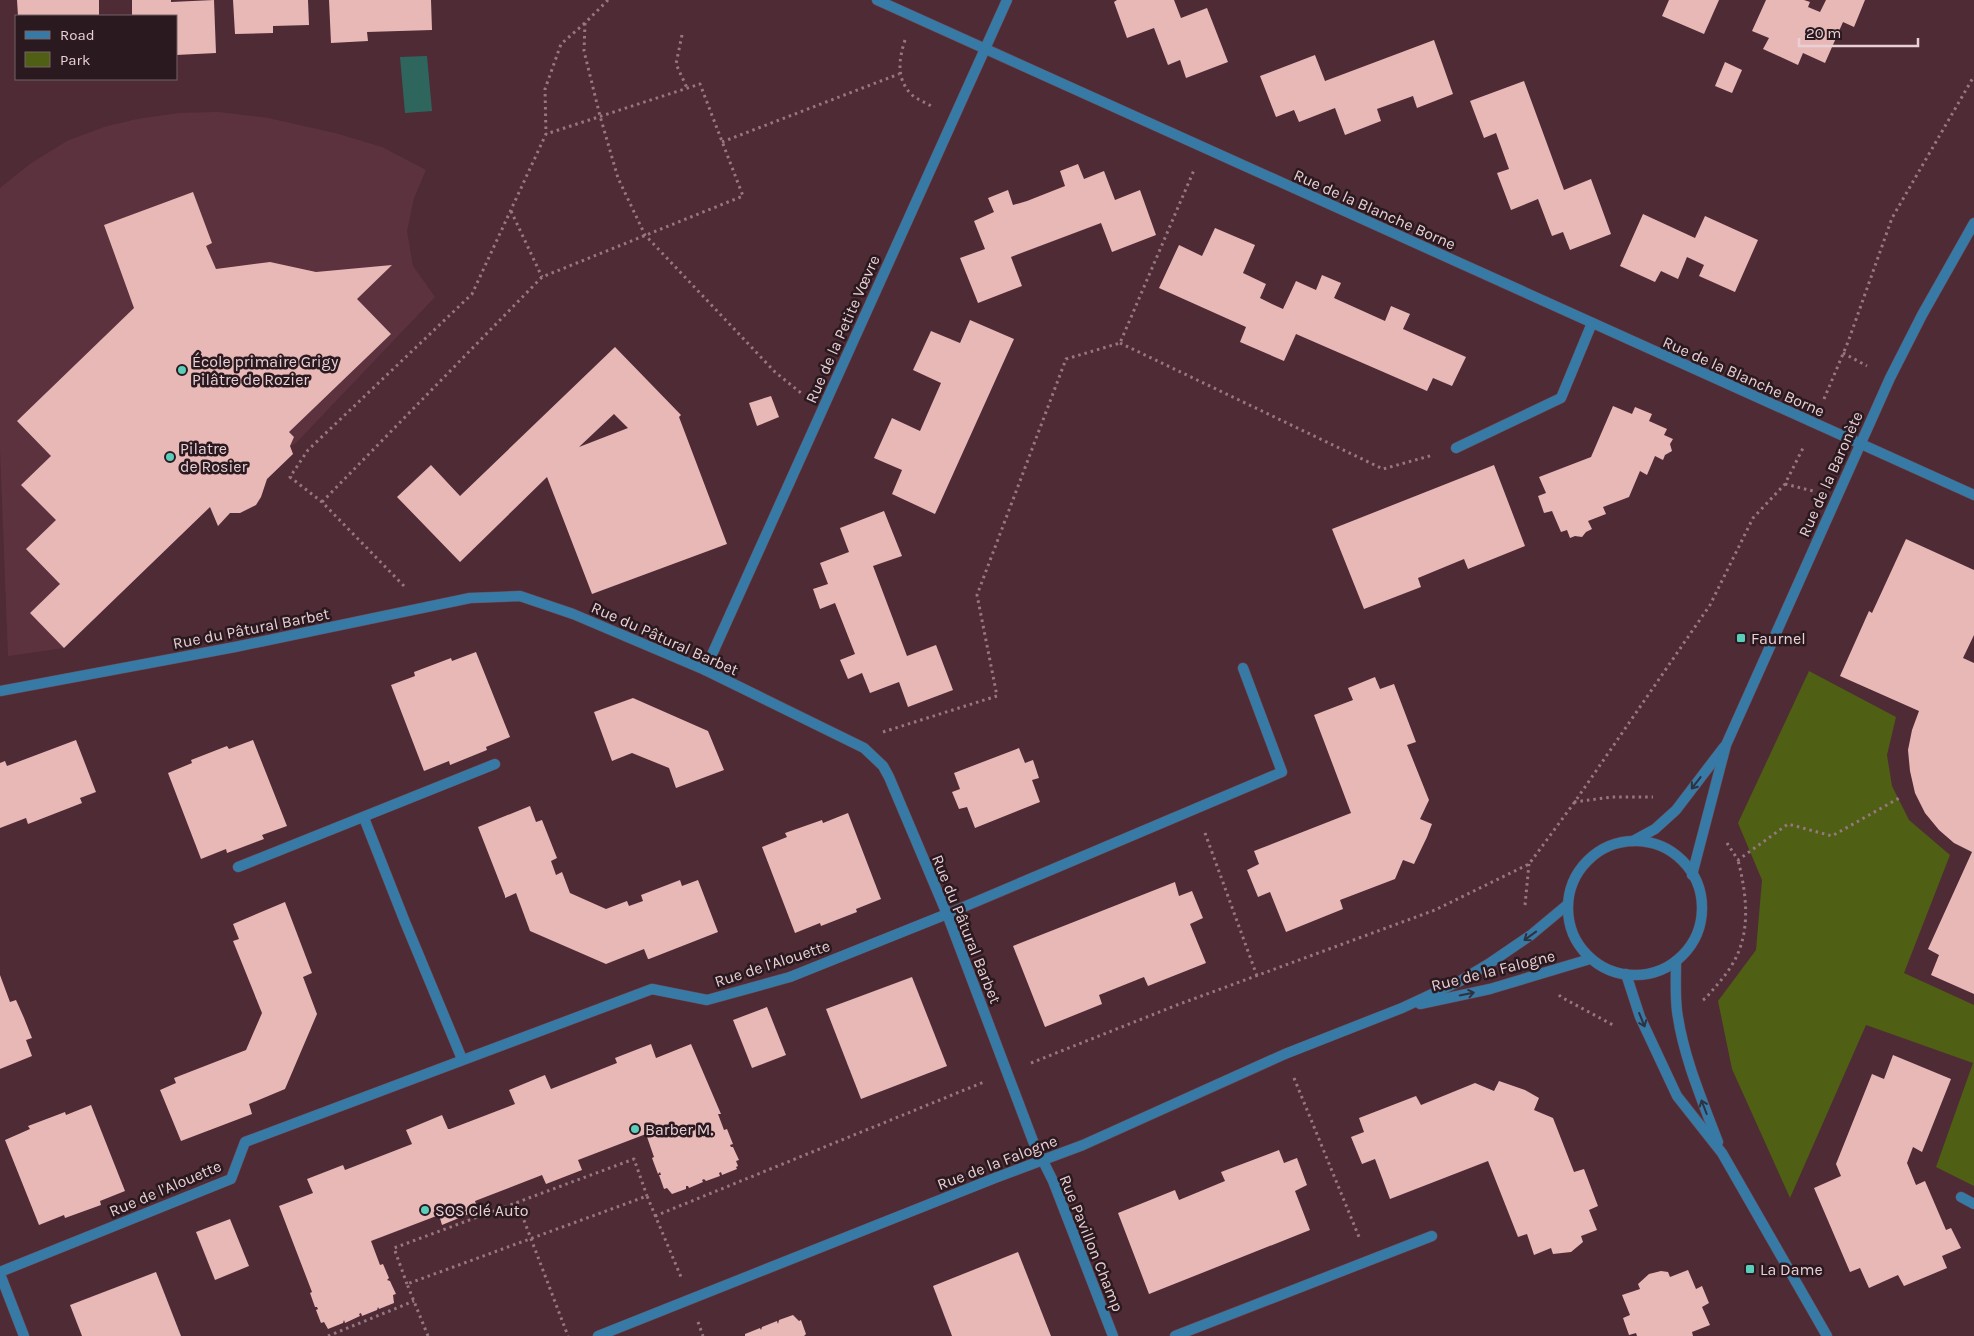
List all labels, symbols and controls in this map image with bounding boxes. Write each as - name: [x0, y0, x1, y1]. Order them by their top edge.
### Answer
- legend: [15, 15, 178, 80]
- scale bar: [1799, 15, 1918, 47]
- text: 20 m: [1806, 24, 1841, 42]
- text: Road: [60, 26, 95, 44]
- text: Park: [60, 51, 90, 69]
- street label: Rue de la Blanche Borne: [1291, 165, 1459, 254]
- street label: Rue de la Petite Vœvre: [801, 252, 884, 406]
- street label: Rue de la Blanche Borne: [1660, 332, 1828, 421]
- place label: École primaire Grigy Pilâtre de Rozier: [192, 352, 339, 389]
- marker: École primaire Grigy Pilâtre de Rozier: [176, 364, 188, 376]
- street label: Rue de la Baronète: [1794, 408, 1867, 540]
- place label: Pilatre de Rosier: [180, 439, 247, 476]
- marker: Pilatre de Rosier: [164, 451, 176, 463]
- street label: Rue du Pâtural Barbet: [588, 597, 741, 679]
- street label: Rue du Pâtural Barbet: [171, 604, 331, 653]
- place label: Faurnel: [1751, 629, 1806, 648]
- marker: Faurnel: [1735, 632, 1747, 644]
- one-way arrow: [1690, 776, 1701, 789]
- street label: Rue du Pâtural Barbet: [928, 852, 1005, 1006]
- one-way arrow: [1523, 931, 1537, 941]
- street label: Rue de l'Alouette: [712, 936, 832, 991]
- street label: Rue de la Falogne: [1429, 946, 1557, 995]
- one-way arrow: [1458, 989, 1474, 998]
- one-way arrow: [1638, 1012, 1648, 1027]
- one-way arrow: [1699, 1100, 1709, 1115]
- place label: Barber M.: [645, 1120, 713, 1139]
- marker: Barber M.: [629, 1123, 641, 1135]
- street label: Rue de la Falogne: [934, 1131, 1060, 1194]
- street label: Rue de l'Alouette: [106, 1156, 224, 1221]
- street label: Rue Pavillon Champ: [1055, 1172, 1128, 1314]
- place label: SOS Clé Auto: [435, 1201, 528, 1220]
- marker: SOS Clé Auto: [419, 1204, 431, 1216]
- place label: La Dame: [1760, 1260, 1823, 1279]
- marker: La Dame: [1744, 1263, 1756, 1275]

